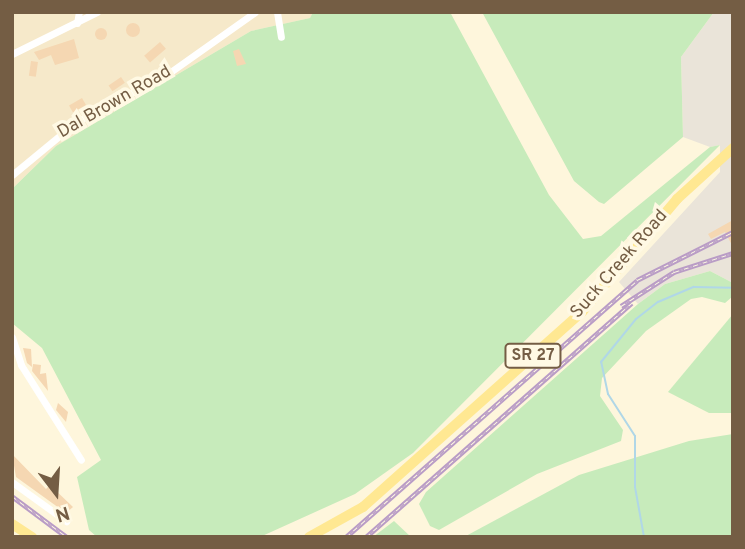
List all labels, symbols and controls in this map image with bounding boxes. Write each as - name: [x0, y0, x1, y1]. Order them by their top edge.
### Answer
- street label: Dal Brown Road: [54, 62, 176, 144]
- street label: Suck Creek Road: [567, 206, 673, 324]
- road number: SR 27: [503, 344, 563, 368]
- north arrow: [21, 458, 91, 528]
- text: N: [52, 500, 72, 527]

